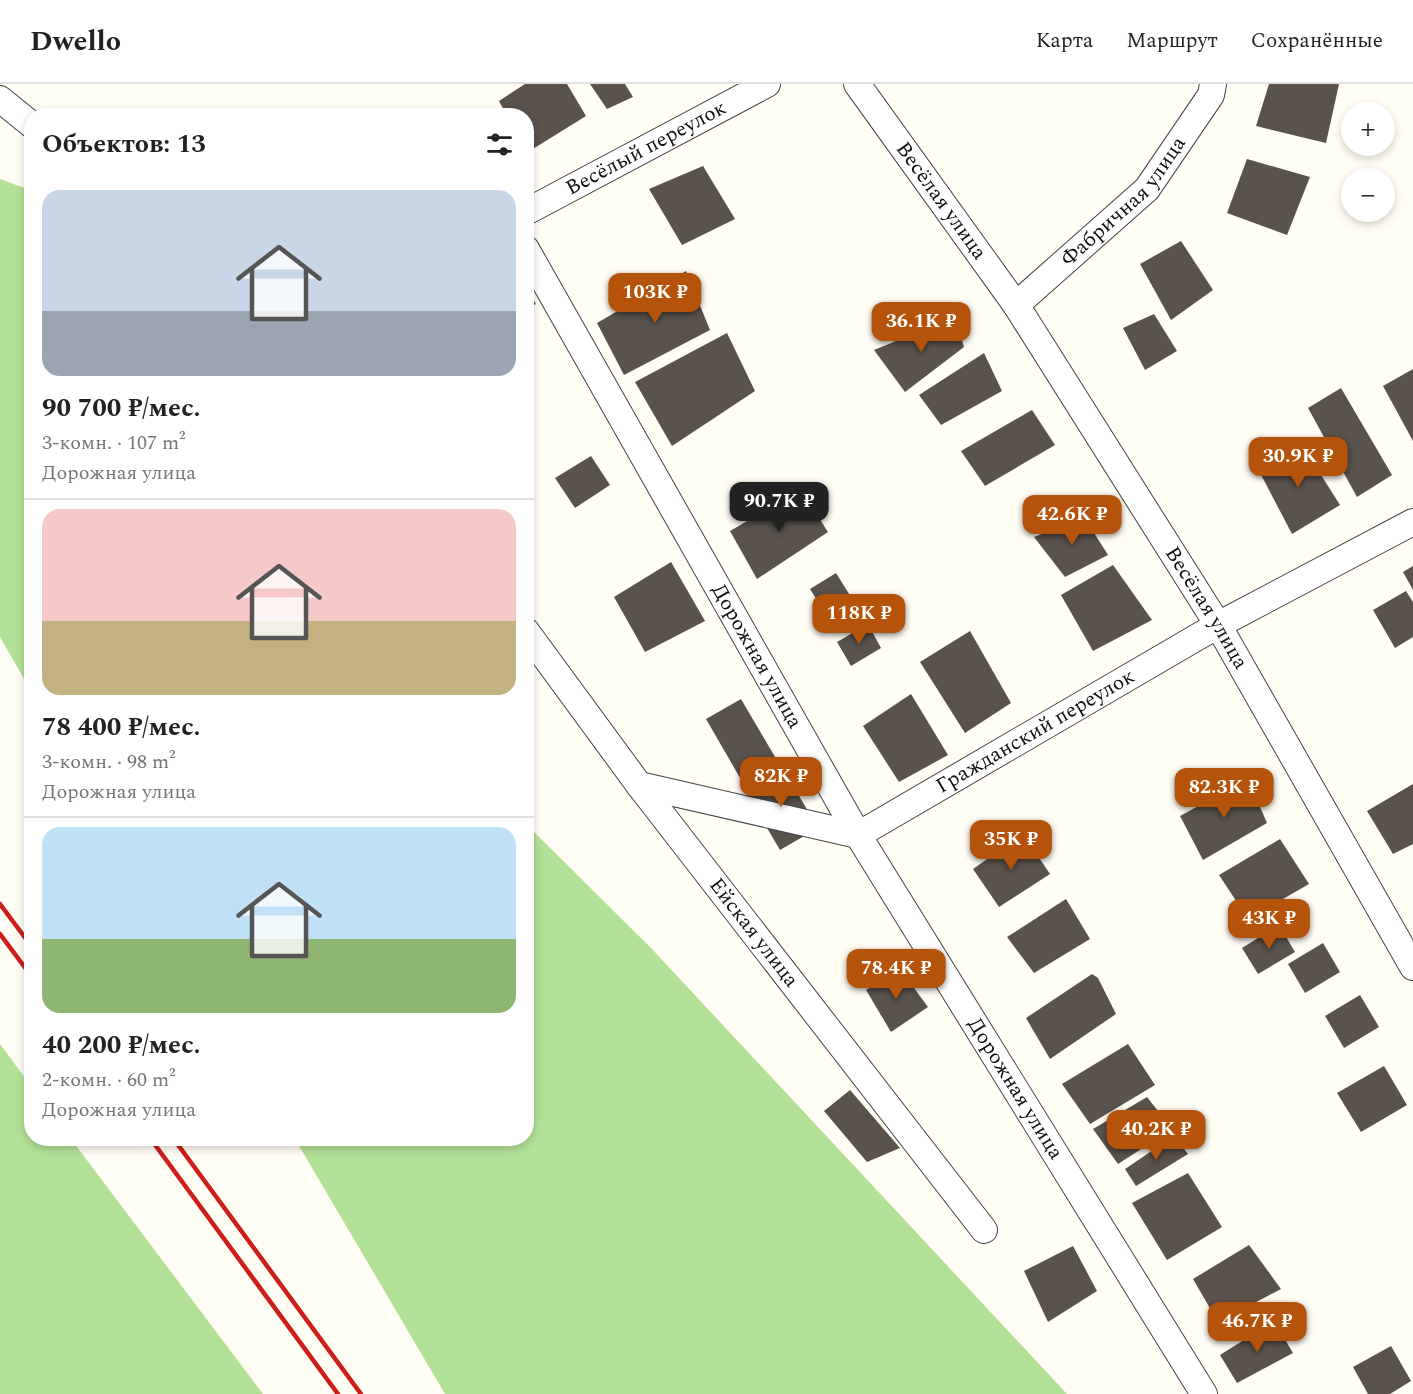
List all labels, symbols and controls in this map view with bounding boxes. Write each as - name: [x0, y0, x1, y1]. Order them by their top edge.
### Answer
- text: Dwello: [30, 20, 121, 63]
- text: Карта: [1036, 25, 1093, 57]
- text: Маршрут: [1126, 25, 1218, 57]
- text: Сохранённые: [1251, 25, 1383, 57]
- street label: Весёлый переулок: [560, 92, 733, 204]
- map controls: [1341, 102, 1395, 222]
- button: +: [1341, 102, 1395, 156]
- text: Объектов: 13: [42, 124, 206, 164]
- icon: filters: [483, 128, 516, 161]
- street label: Фабричная улица: [1054, 129, 1195, 274]
- street label: Весёлая улица: [887, 135, 995, 267]
- button: −: [1341, 168, 1395, 222]
- icon: home: [225, 229, 333, 337]
- pin: 103K ₽: [606, 273, 704, 324]
- text: 103K ₽: [622, 277, 688, 307]
- pin: 36.1K ₽: [866, 302, 976, 353]
- text: 36.1K ₽: [886, 306, 956, 336]
- text: 90 700 ₽/мес.: [42, 388, 201, 428]
- text: 3-комн. · 107 m²: [42, 428, 186, 458]
- pin: 30.9K ₽: [1243, 437, 1353, 488]
- text: 30.9K ₽: [1263, 441, 1333, 471]
- text: Дорожная улица: [42, 458, 196, 488]
- pin: 90.7K ₽: [724, 482, 834, 533]
- text: 90.7K ₽: [744, 486, 814, 516]
- pin: 42.6K ₽: [1017, 495, 1127, 546]
- text: 42.6K ₽: [1037, 499, 1107, 529]
- street label: Весёлая улица: [1156, 540, 1256, 676]
- icon: home: [225, 548, 333, 656]
- street label: Дорожная улица: [703, 578, 811, 735]
- pin: 118K ₽: [810, 594, 908, 645]
- text: 118K ₽: [826, 598, 892, 628]
- street label: Гражданский переулок: [930, 661, 1141, 802]
- text: 78 400 ₽/мес.: [42, 707, 201, 747]
- text: 3-комн. · 98 m²: [42, 747, 176, 777]
- pin: 82K ₽: [739, 757, 823, 808]
- text: 82K ₽: [754, 761, 808, 791]
- pin: 82.3K ₽: [1169, 768, 1279, 819]
- text: 82.3K ₽: [1189, 772, 1259, 802]
- text: Дорожная улица: [42, 777, 196, 807]
- pin: 35K ₽: [969, 820, 1053, 871]
- text: 35K ₽: [984, 824, 1038, 854]
- icon: home: [225, 866, 333, 974]
- street label: Ейская улица: [701, 871, 807, 995]
- pin: 43K ₽: [1227, 899, 1311, 950]
- text: 43K ₽: [1242, 903, 1296, 933]
- pin: 78.4K ₽: [841, 949, 951, 1000]
- text: 78.4K ₽: [861, 953, 931, 983]
- street label: Дорожная улица: [959, 1012, 1072, 1167]
- text: 40 200 ₽/мес.: [42, 1025, 201, 1065]
- text: 2-комн. · 60 m²: [42, 1065, 176, 1095]
- text: Дорожная улица: [42, 1095, 196, 1125]
- pin: 40.2K ₽: [1101, 1110, 1211, 1161]
- text: 40.2K ₽: [1121, 1114, 1191, 1144]
- pin: 46.7K ₽: [1202, 1302, 1312, 1353]
- text: 46.7K ₽: [1222, 1306, 1292, 1336]

